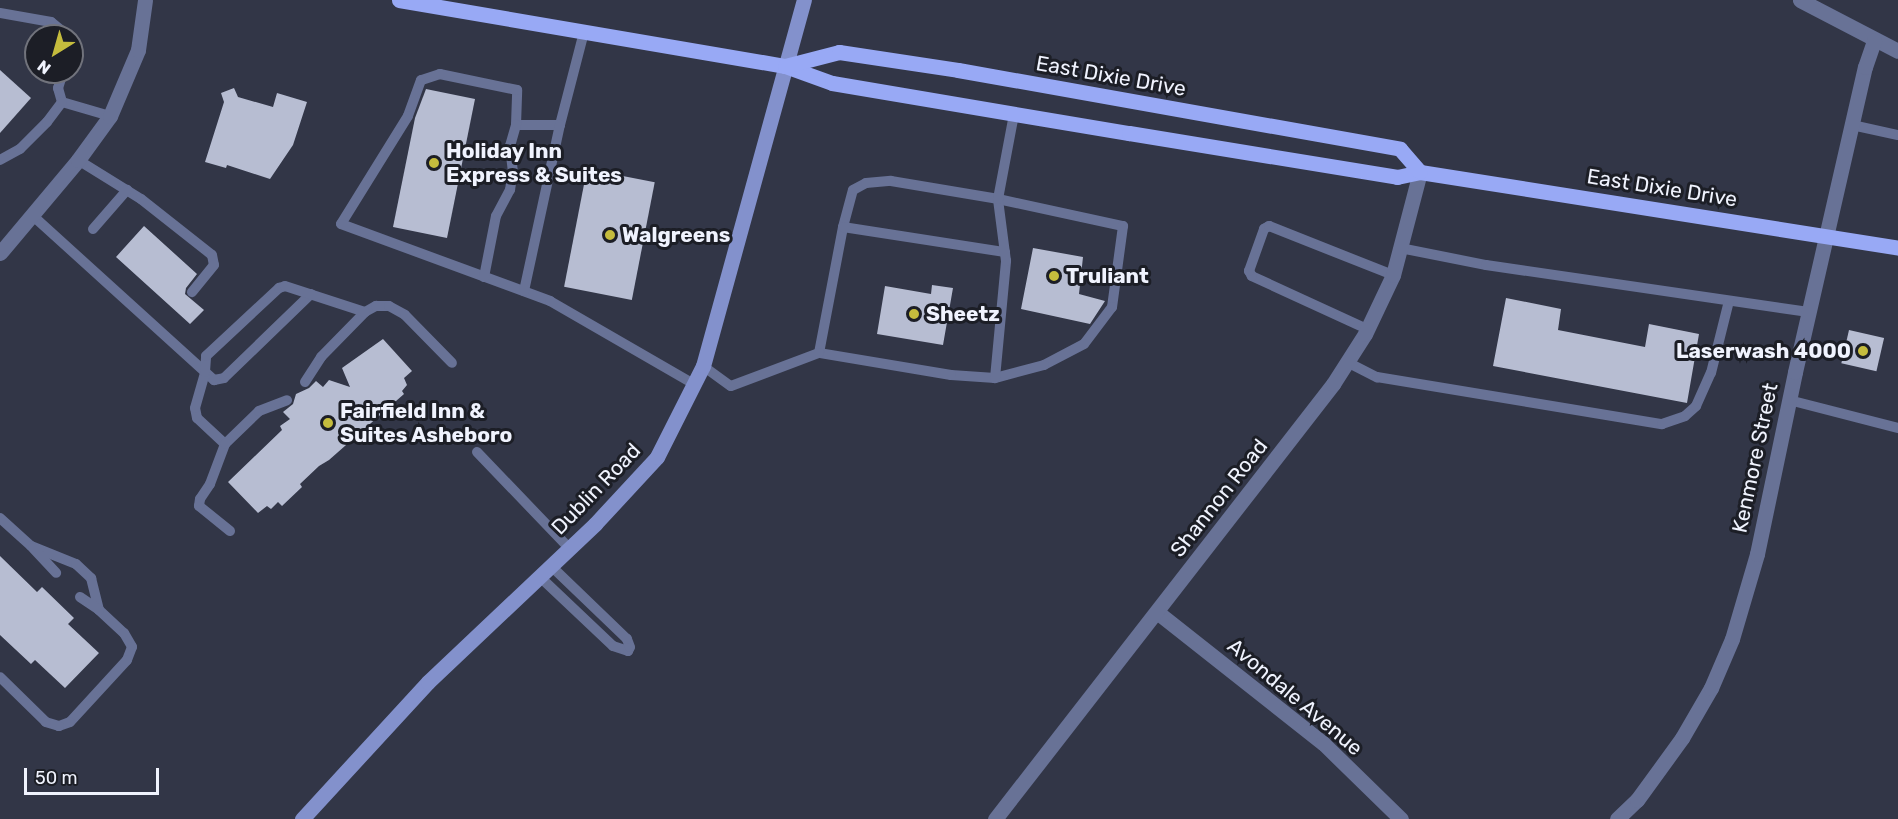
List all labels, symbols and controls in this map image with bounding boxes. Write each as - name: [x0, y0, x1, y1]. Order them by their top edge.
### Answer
- north arrow: [24, 24, 84, 84]
- street label: East Dixie Drive: [1034, 50, 1188, 102]
- text: N: [34, 56, 54, 78]
- place label: Holiday Inn Express & Suites: [446, 138, 622, 188]
- marker: Holiday Inn Express & Suites: [427, 156, 441, 170]
- street label: East Dixie Drive: [1585, 164, 1739, 212]
- place label: Walgreens: [622, 222, 730, 248]
- marker: Walgreens: [603, 228, 617, 242]
- place label: Truliant: [1066, 263, 1149, 289]
- marker: Truliant: [1047, 269, 1061, 283]
- place label: Sheetz: [926, 301, 1000, 327]
- marker: Sheetz: [907, 307, 921, 321]
- place label: Laserwash 4000: [1676, 338, 1851, 364]
- marker: Laserwash 4000: [1856, 344, 1870, 358]
- street label: Kenmore Street: [1727, 381, 1783, 535]
- place label: Fairfield Inn & Suites Asheboro: [340, 398, 513, 448]
- marker: Fairfield Inn & Suites Asheboro: [321, 416, 335, 430]
- street label: Shannon Road: [1165, 434, 1273, 562]
- street label: Dublin Road: [546, 438, 646, 540]
- street label: Avondale Avenue: [1222, 633, 1368, 761]
- scale bar: [27, 756, 162, 794]
- text: 50 m: [35, 767, 78, 789]

